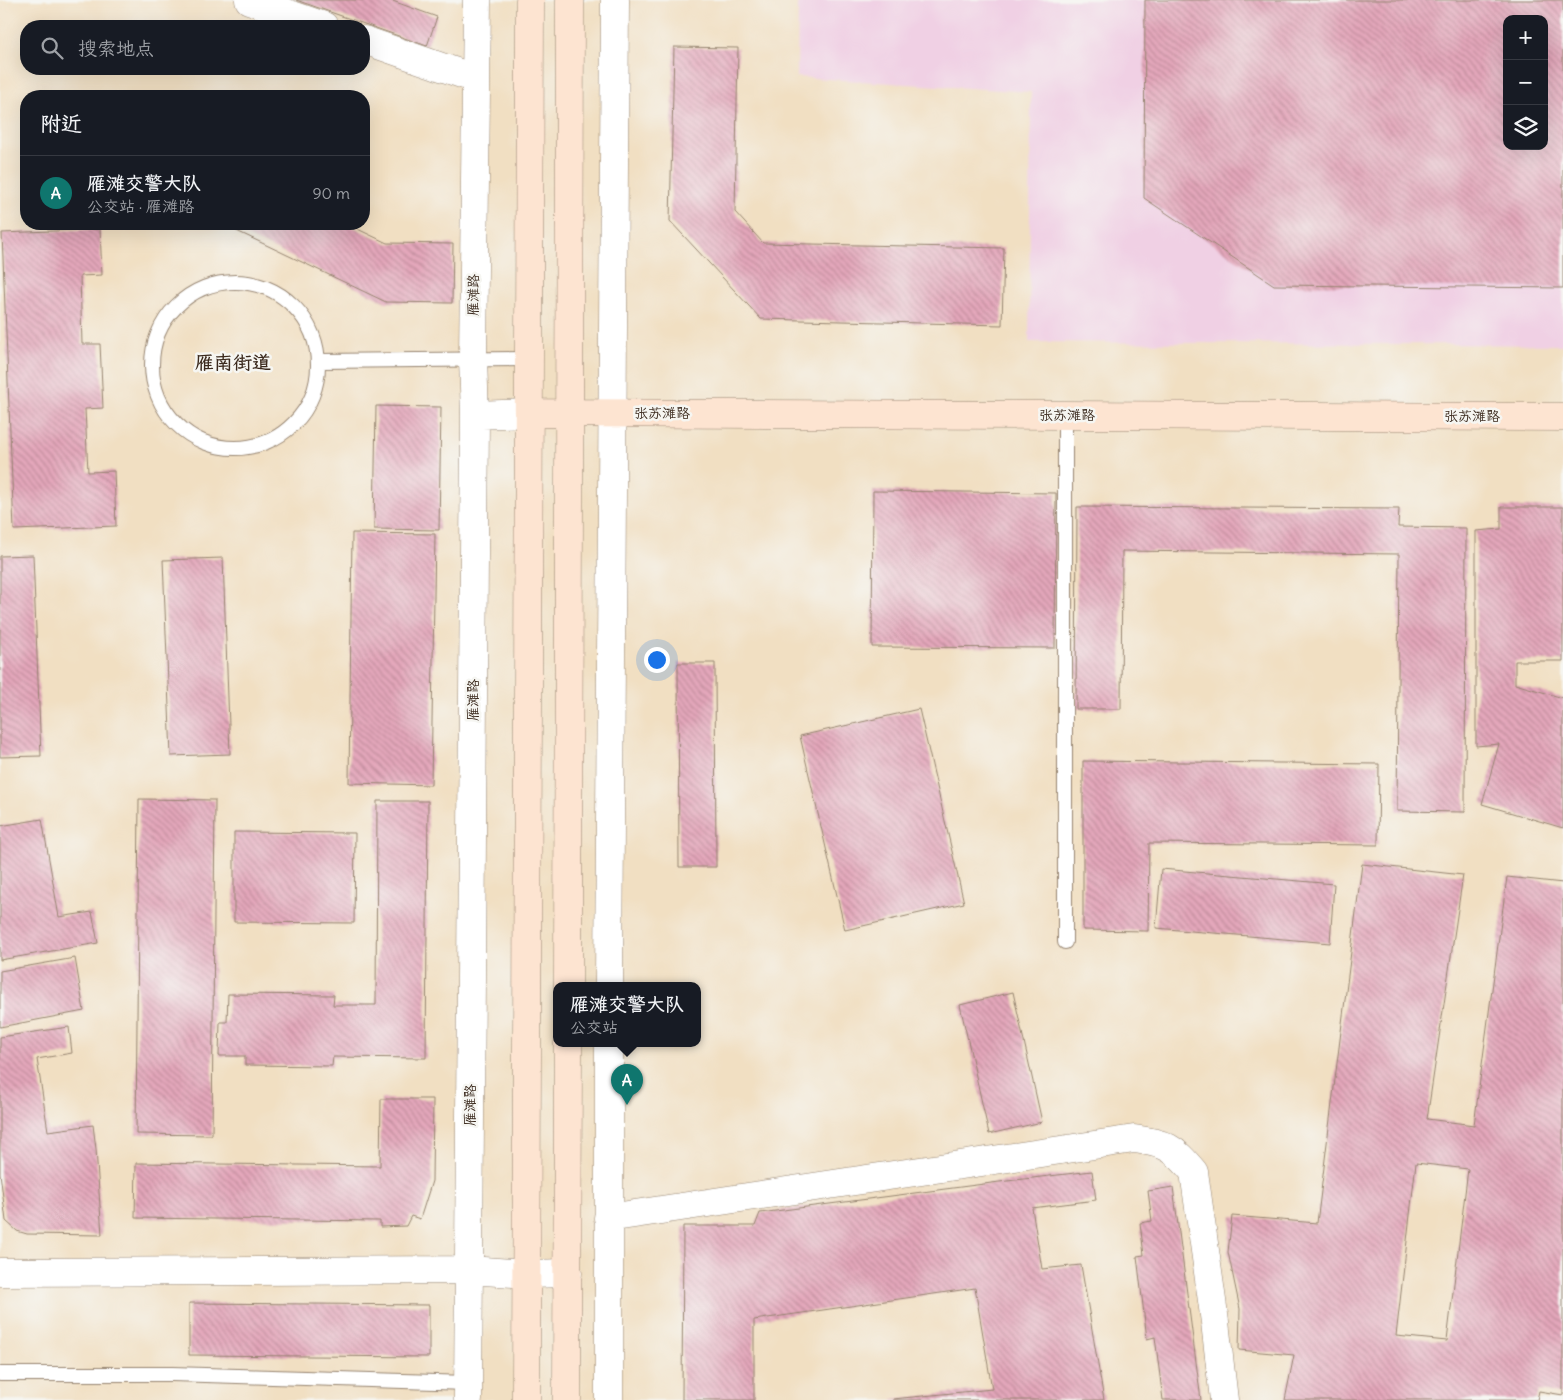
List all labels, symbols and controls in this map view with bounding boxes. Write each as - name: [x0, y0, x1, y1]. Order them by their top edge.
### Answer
- map controls: [1503, 15, 1548, 150]
- button: +: [1503, 15, 1548, 60]
- search box: [20, 20, 370, 75]
- icon: search: [38, 34, 66, 62]
- text: 搜索地点: [78, 36, 154, 60]
- button: −: [1503, 60, 1548, 105]
- button: layers: [1503, 105, 1548, 150]
- text: 附近: [40, 110, 82, 137]
- text: 雁滩交警大队: [87, 171, 201, 195]
- text: A: [51, 183, 61, 203]
- text: 90 m: [312, 183, 350, 203]
- text: 公交站 · 雁滩路: [87, 196, 194, 216]
- street label: 雁滩路: [464, 274, 482, 316]
- district label: 雁南街道: [195, 350, 271, 374]
- street label: 张苏滩路: [634, 404, 690, 422]
- street label: 张苏滩路: [1039, 406, 1095, 424]
- street label: 张苏滩路: [1444, 407, 1500, 425]
- your location: [644, 647, 670, 673]
- street label: 雁滩路: [464, 679, 482, 721]
- popup: [553, 982, 701, 1047]
- text: 雁滩交警大队: [570, 992, 684, 1016]
- text: 公交站: [570, 1017, 618, 1037]
- pin: A: [611, 1064, 643, 1105]
- street label: 雁滩路: [461, 1084, 479, 1126]

